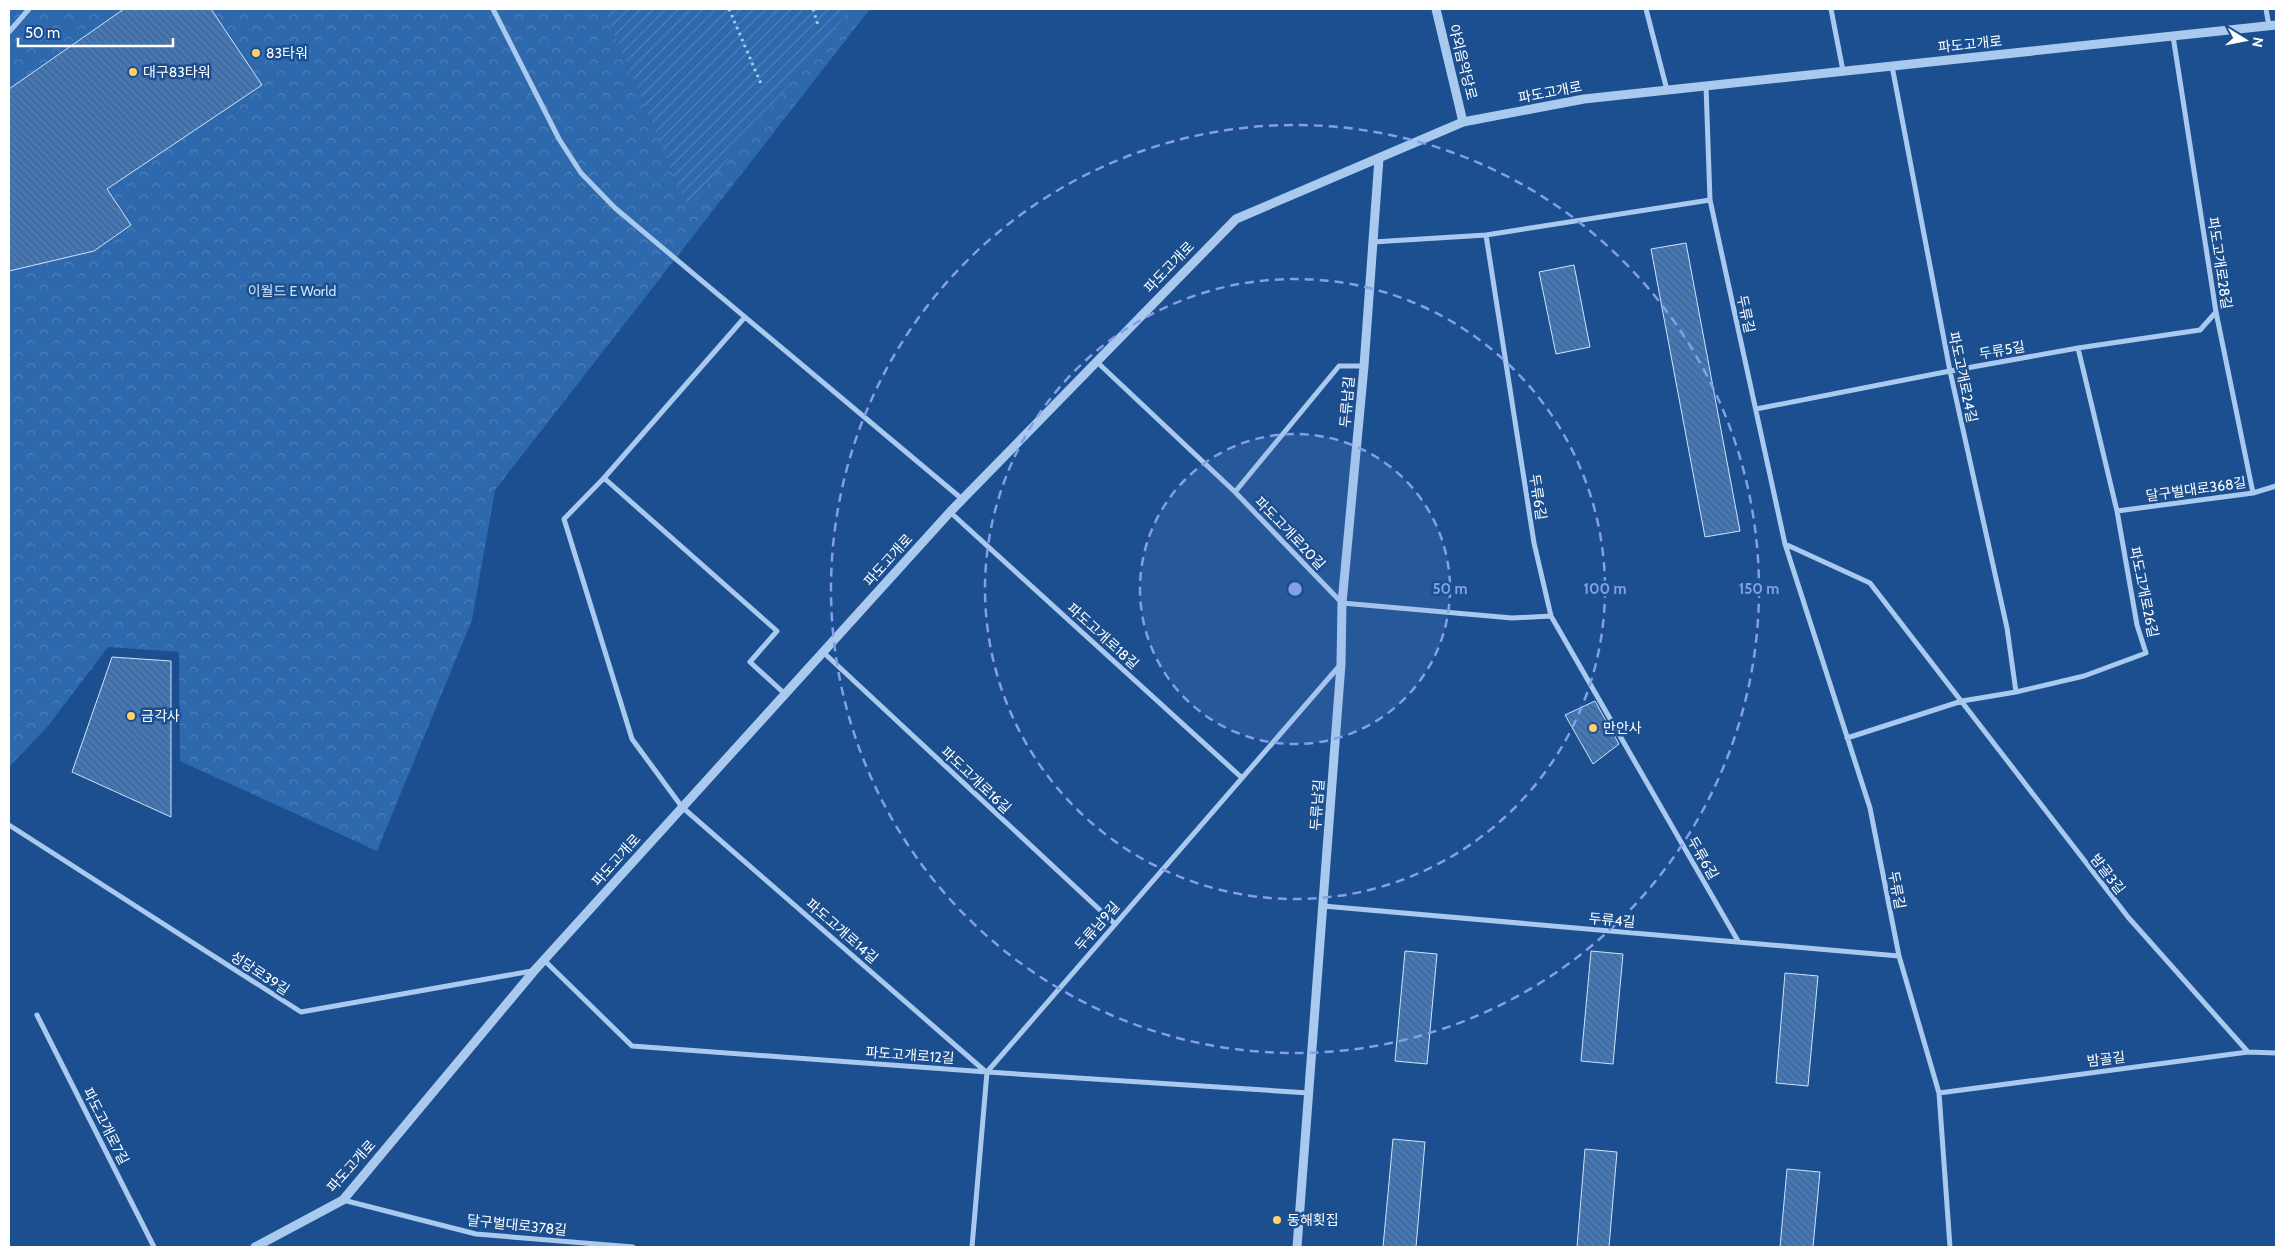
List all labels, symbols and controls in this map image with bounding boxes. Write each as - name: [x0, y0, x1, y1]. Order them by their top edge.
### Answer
- scale bar: [18, 15, 172, 47]
- north arrow: [2220, 15, 2270, 65]
- street label: 야외음악당로: [1445, 22, 1481, 102]
- text: 50 m: [25, 24, 60, 42]
- street label: 파도고개로: [1937, 32, 2003, 56]
- text: N: [2248, 36, 2268, 49]
- place label: 83타워: [266, 44, 308, 62]
- marker: 83타워: [250, 47, 262, 59]
- place label: 대구83타워: [143, 63, 211, 81]
- marker: 대구83타워: [127, 66, 139, 78]
- street label: 파도고개로: [1517, 77, 1583, 107]
- street label: 파도고개로28길: [2204, 216, 2236, 310]
- street label: 파도고개로: [1140, 238, 1198, 296]
- park label: 이월드 E World: [248, 282, 336, 300]
- street label: 두류길: [1733, 293, 1759, 335]
- street label: 파도고개로24길: [1945, 330, 1981, 424]
- street label: 두류5길: [1978, 337, 2026, 363]
- street label: 두류남길: [1336, 376, 1358, 428]
- street label: 두류6길: [1525, 473, 1551, 521]
- street label: 달구벌대로368길: [2145, 473, 2247, 505]
- street label: 파도고개로20길: [1251, 493, 1329, 573]
- street label: 파도고개로: [860, 530, 916, 590]
- street label: 파도고개로26길: [2126, 545, 2162, 639]
- centre of rings: [1286, 580, 1304, 598]
- text: 50 m: [1432, 580, 1468, 598]
- text: 100 m: [1583, 580, 1627, 598]
- text: 150 m: [1739, 580, 1779, 598]
- street label: 파도고개로18길: [1063, 599, 1143, 673]
- place label: 금각사: [141, 707, 180, 725]
- marker: 금각사: [125, 710, 137, 722]
- place label: 만안사: [1603, 719, 1642, 737]
- marker: 만안사: [1587, 722, 1599, 734]
- street label: 파도고개로16길: [937, 743, 1015, 817]
- street label: 두류남길: [1306, 779, 1328, 831]
- street label: 파도고개로: [588, 830, 644, 890]
- street label: 두류6길: [1684, 833, 1722, 883]
- street label: 밤골3길: [2087, 850, 2129, 898]
- street label: 두류길: [1884, 869, 1910, 911]
- street label: 파도고개로14길: [802, 895, 882, 967]
- street label: 두류남9길: [1071, 898, 1123, 954]
- street label: 두류4길: [1588, 909, 1636, 931]
- street label: 성당로39길: [227, 947, 293, 999]
- street label: 파도고개로12길: [865, 1043, 955, 1067]
- street label: 밤골길: [2086, 1048, 2126, 1070]
- street label: 파도고개로7길: [79, 1084, 133, 1168]
- street label: 파도고개로: [323, 1136, 379, 1196]
- street label: 달구벌대로378길: [466, 1211, 568, 1239]
- place label: 동해횟집: [1287, 1211, 1339, 1229]
- marker: 동해횟집: [1271, 1214, 1283, 1226]

